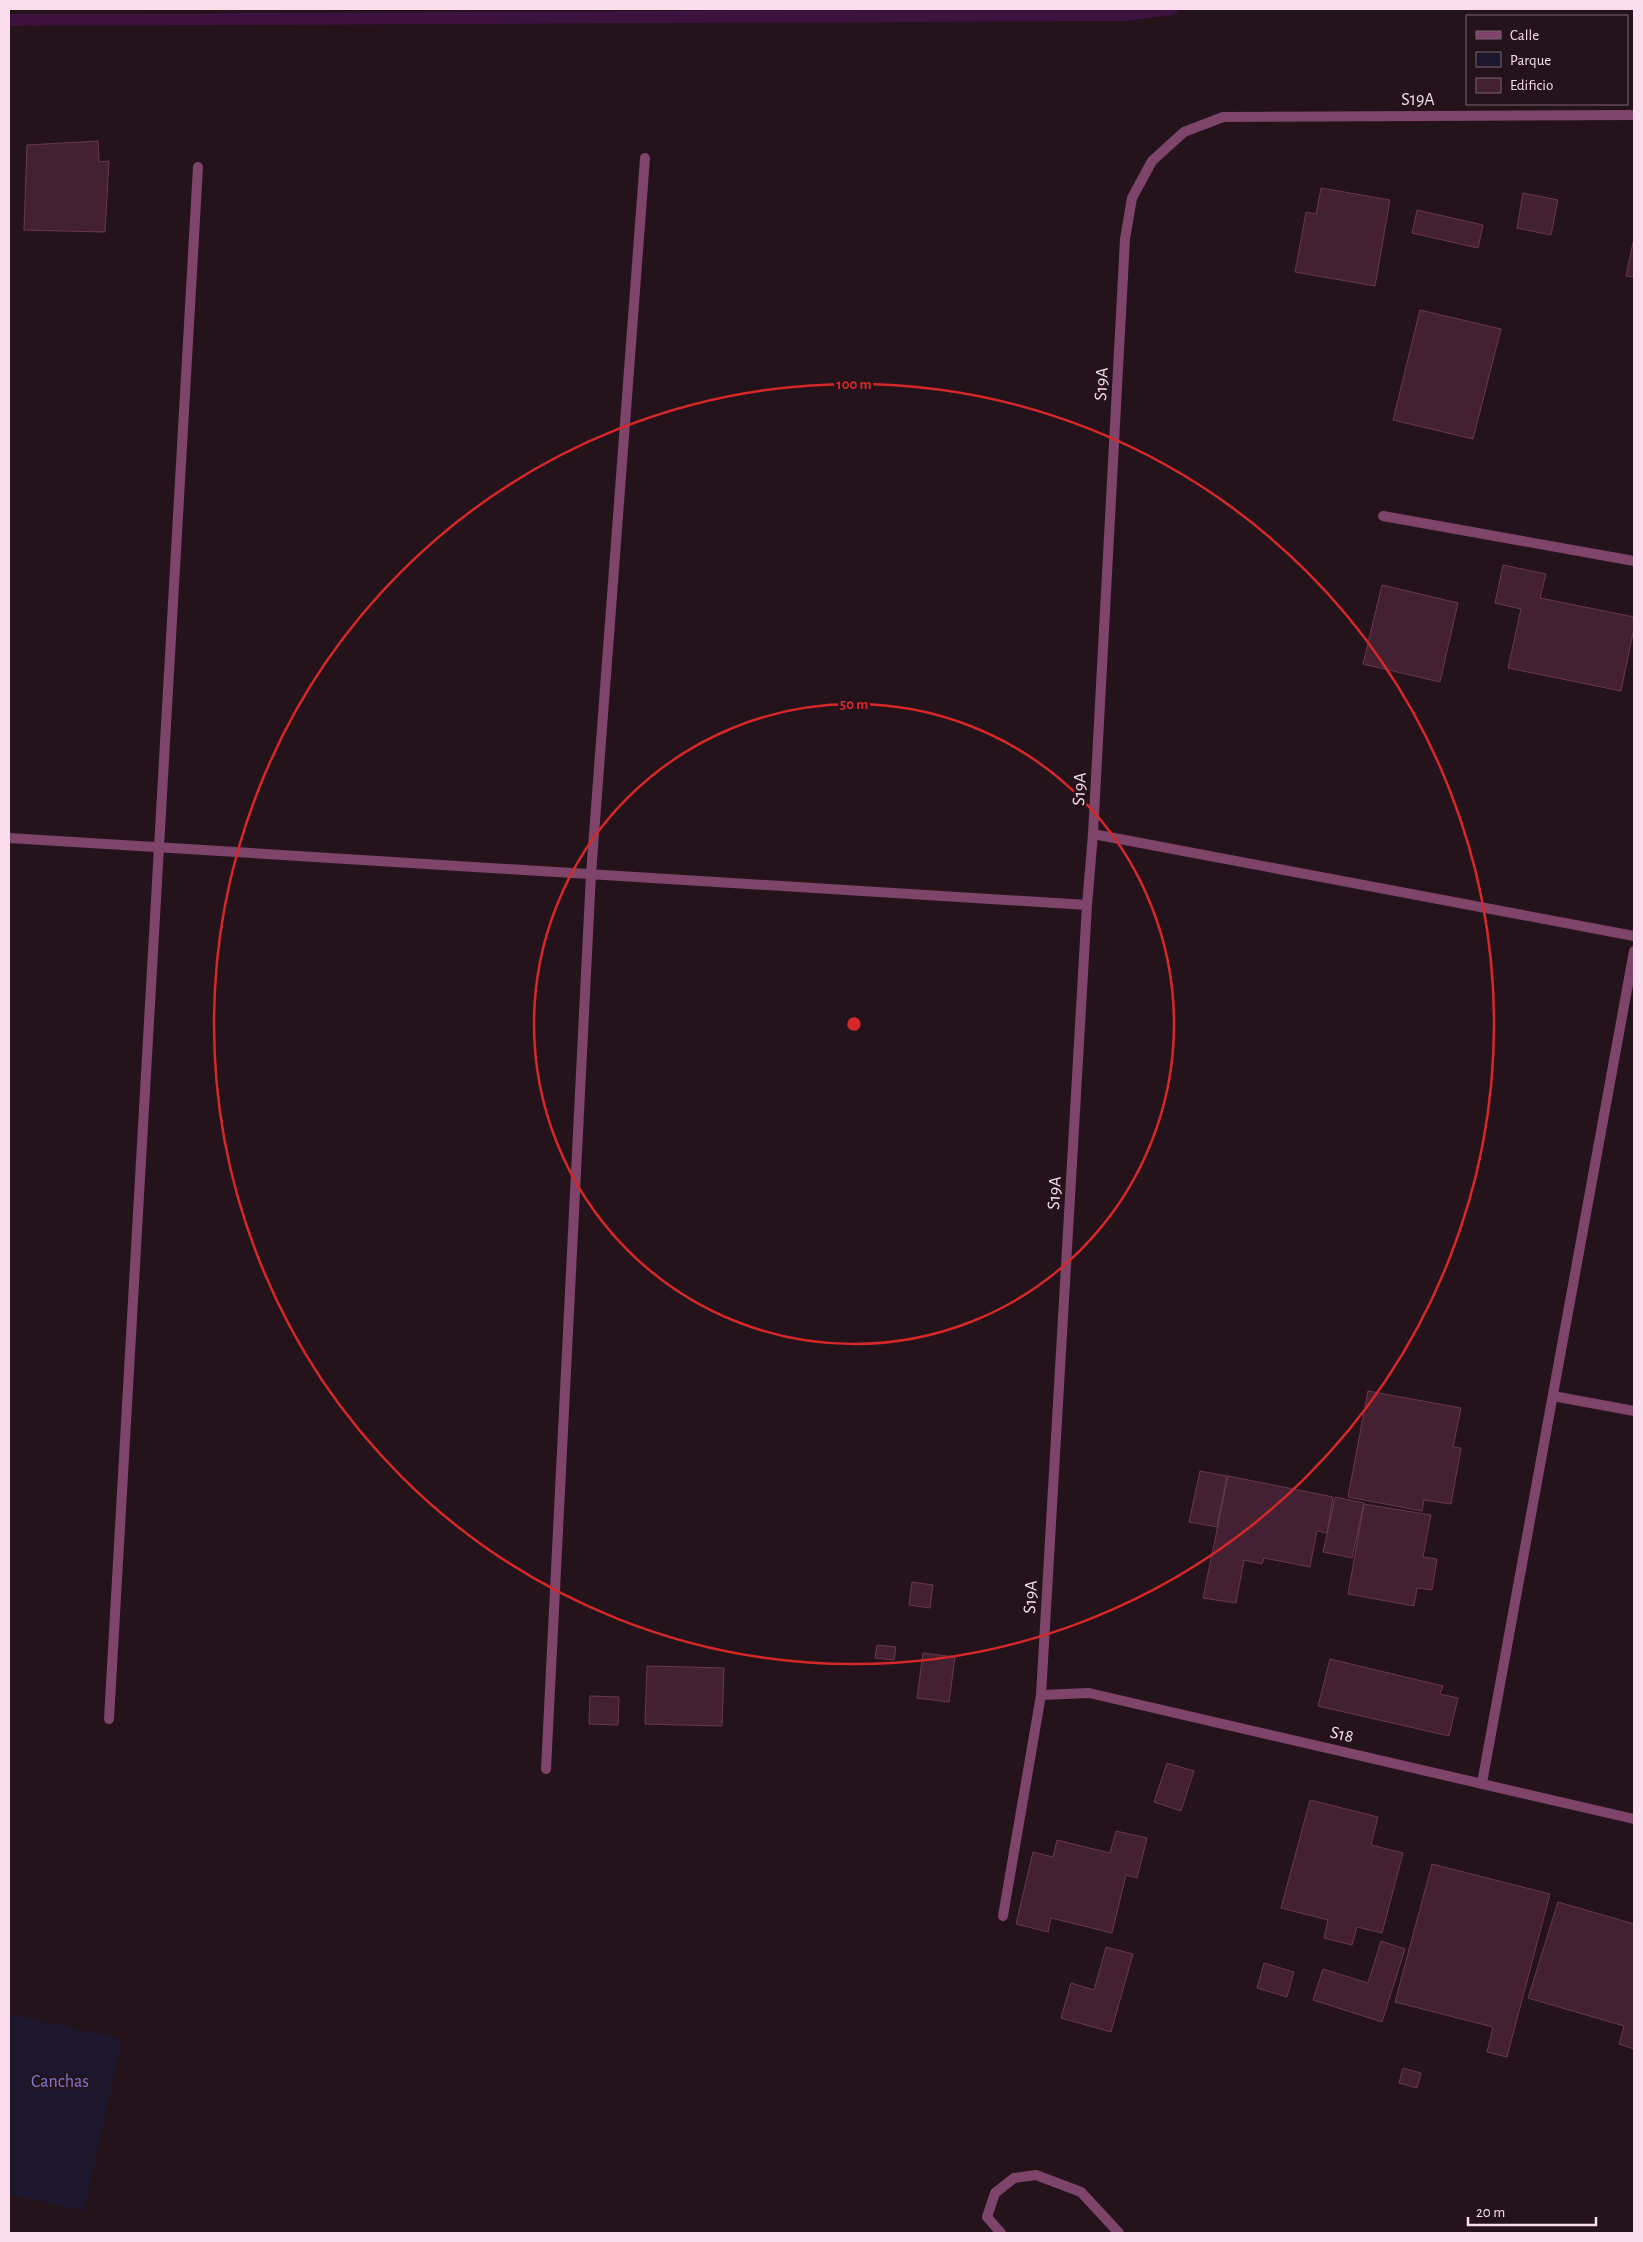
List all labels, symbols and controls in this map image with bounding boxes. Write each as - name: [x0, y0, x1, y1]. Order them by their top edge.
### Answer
- legend: [1466, 15, 1628, 105]
- text: Calle: [1510, 28, 1539, 43]
- text: Parque: [1510, 53, 1551, 68]
- text: Edificio: [1510, 78, 1553, 93]
- street label: S19A: [1401, 91, 1435, 109]
- street label: S19A: [1092, 366, 1112, 401]
- text: 100 m: [836, 377, 872, 392]
- text: 50 m: [840, 697, 868, 712]
- street label: S19A: [1070, 771, 1090, 806]
- centre of rings: [845, 1015, 863, 1033]
- street label: S19A: [1045, 1175, 1065, 1210]
- street label: S19A: [1021, 1579, 1041, 1614]
- street label: S18: [1328, 1724, 1355, 1746]
- park label: Canchas: [31, 2073, 89, 2091]
- scale bar: [1468, 2194, 1596, 2226]
- text: 20 m: [1476, 2205, 1505, 2220]

